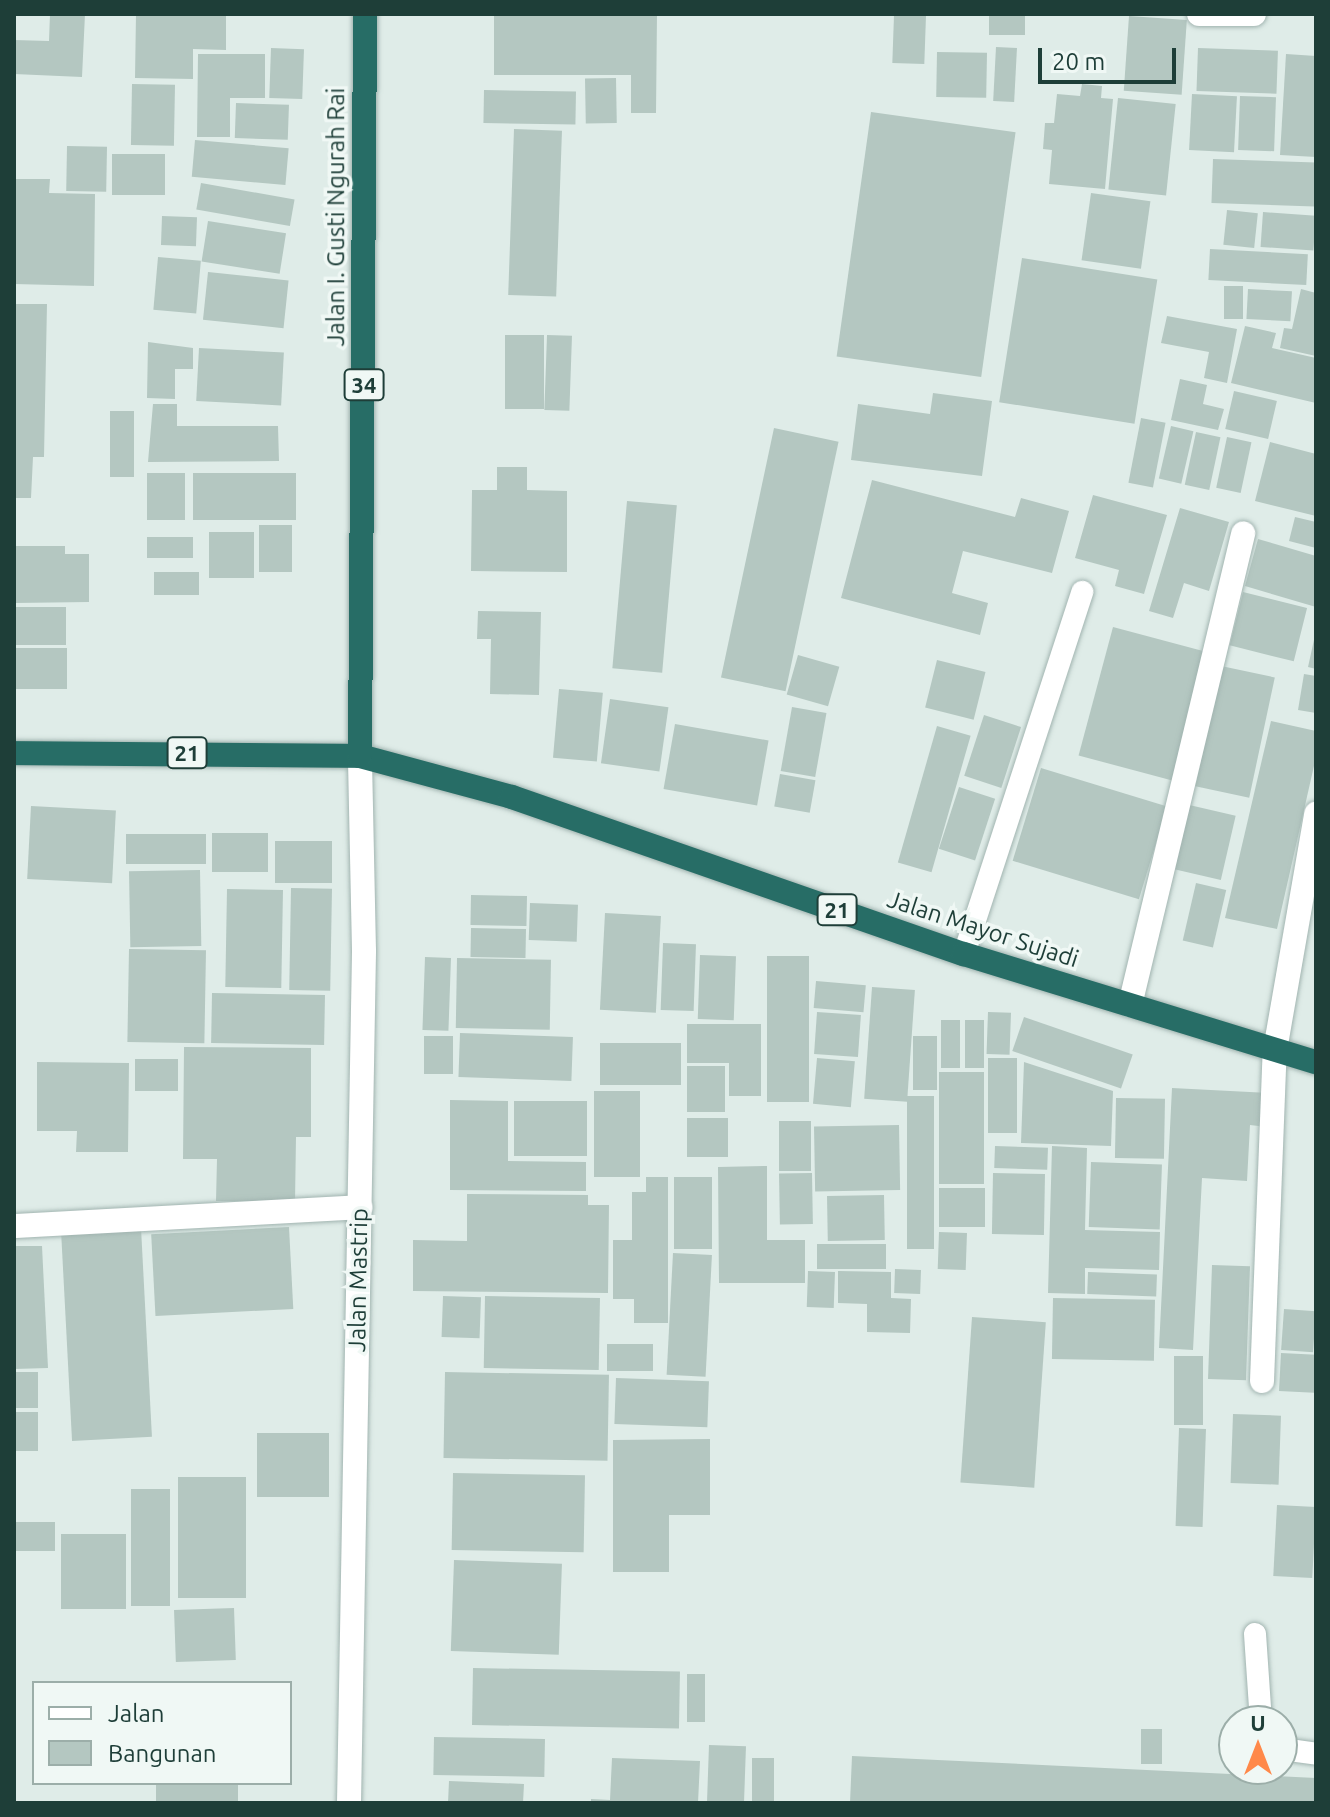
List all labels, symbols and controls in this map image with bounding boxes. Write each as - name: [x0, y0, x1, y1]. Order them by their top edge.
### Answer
- scale bar: [1042, 32, 1180, 82]
- text: 20 m: [1052, 48, 1105, 75]
- street label: Jalan I. Gusti Ngurah Rai: [322, 88, 350, 346]
- road number: 34: [342, 367, 386, 403]
- road number: 21: [165, 735, 209, 771]
- street label: Jalan Mayor Sujadi: [884, 884, 1082, 974]
- road number: 21: [815, 892, 859, 928]
- street label: Jalan Mastrip: [342, 1208, 374, 1352]
- legend: [32, 1681, 292, 1785]
- text: Jalan: [108, 1700, 165, 1727]
- north arrow: [1218, 1705, 1298, 1785]
- text: U: [1250, 1710, 1266, 1735]
- text: Bangunan: [108, 1740, 217, 1767]

